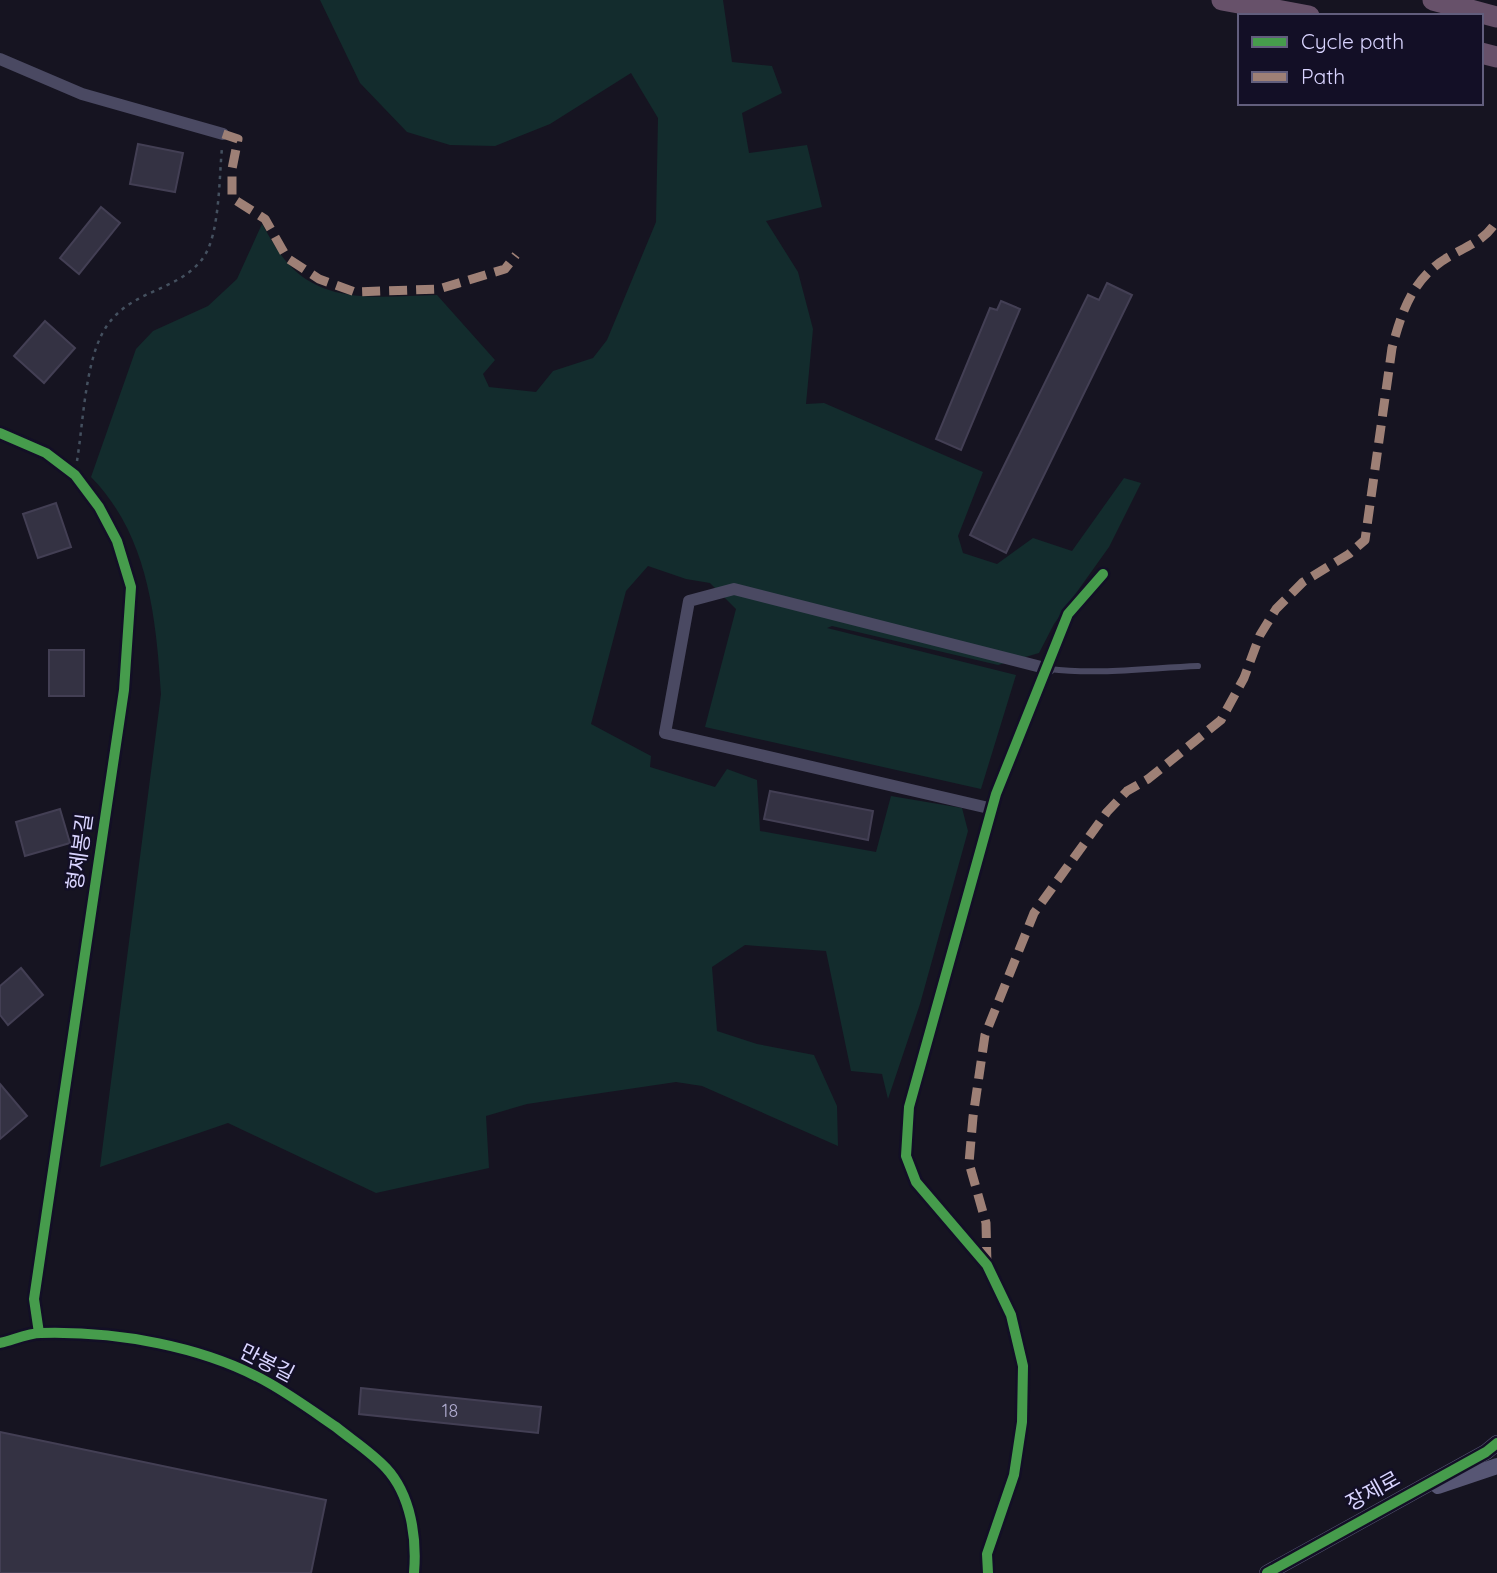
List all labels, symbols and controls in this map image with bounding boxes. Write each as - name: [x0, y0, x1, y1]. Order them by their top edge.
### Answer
- legend: [1238, 14, 1483, 105]
- text: Cycle path: [1301, 28, 1404, 54]
- text: Path: [1301, 63, 1345, 89]
- street label: 형제봉길: [61, 812, 97, 892]
- street label: 만봉길: [236, 1337, 299, 1387]
- house number: 18: [442, 1399, 458, 1422]
- street label: 장제로: [1341, 1465, 1404, 1516]

